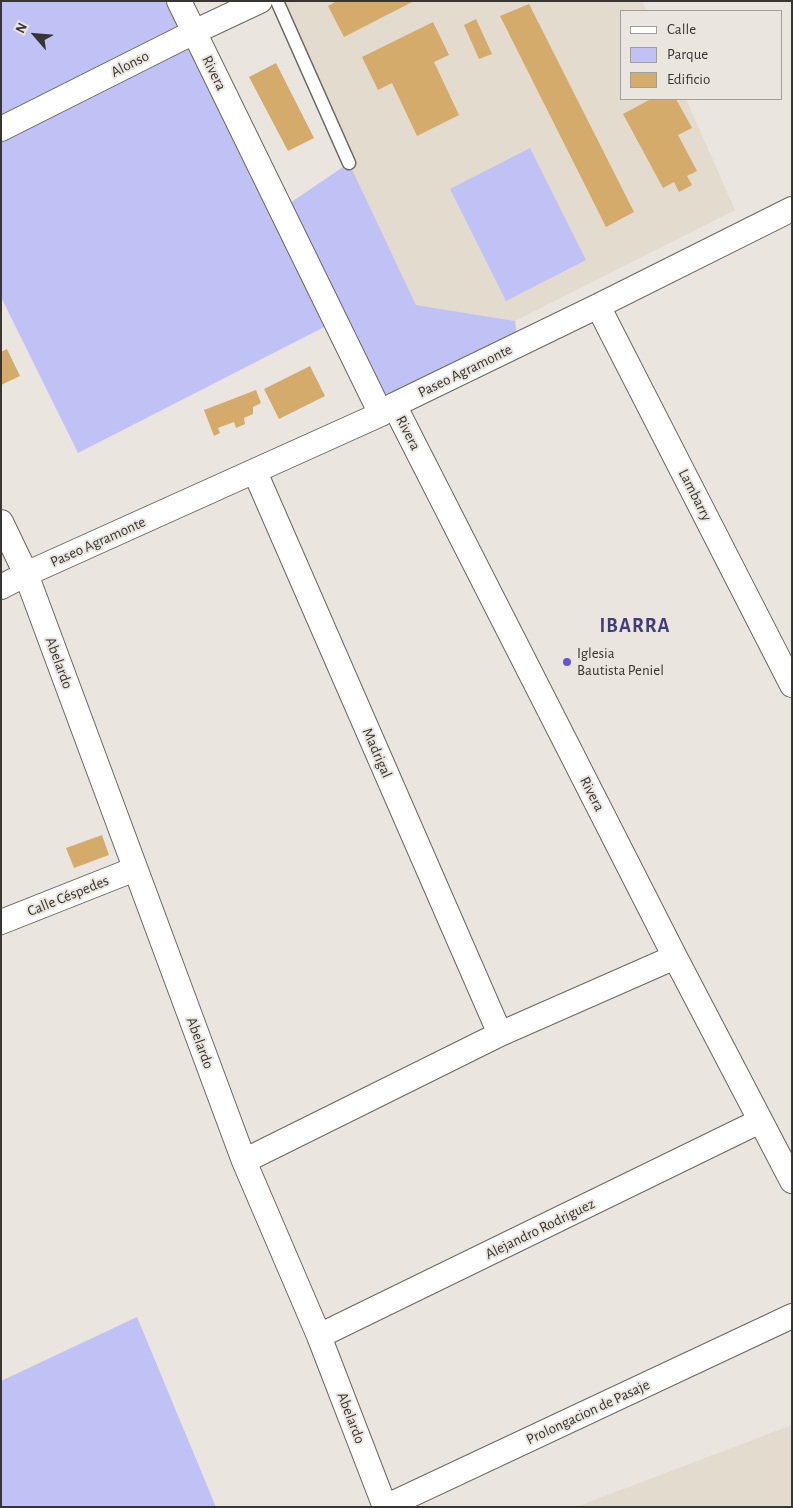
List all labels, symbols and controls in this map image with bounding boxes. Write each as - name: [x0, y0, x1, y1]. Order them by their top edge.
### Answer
- north arrow: [10, 10, 60, 60]
- legend: [620, 10, 783, 100]
- text: N: [13, 21, 30, 36]
- text: Calle: [667, 22, 696, 37]
- street label: Alonso: [108, 47, 152, 81]
- text: Parque: [667, 47, 708, 62]
- street label: Rivera: [198, 53, 230, 93]
- text: Edificio: [667, 72, 710, 87]
- street label: Paseo Agramonte: [415, 340, 515, 402]
- street label: Rivera: [392, 413, 424, 453]
- street label: Lambarry: [674, 466, 716, 524]
- street label: Paseo Agramonte: [48, 513, 148, 571]
- district label: IBARRA: [599, 614, 671, 638]
- street label: Abelardo: [41, 635, 77, 691]
- place label: Iglesia Bautista Peniel: [577, 644, 664, 679]
- marker: Iglesia Bautista Peniel: [561, 656, 573, 668]
- street label: Madrigal: [358, 725, 396, 781]
- street label: Rivera: [576, 774, 608, 814]
- street label: Calle Céspedes: [25, 871, 111, 921]
- street label: Abelardo: [182, 1015, 218, 1071]
- street label: Alejandro Rodriguez: [482, 1195, 598, 1263]
- street label: Prolongacion de Pasaje: [523, 1375, 653, 1449]
- street label: Abelardo: [333, 1390, 369, 1446]

